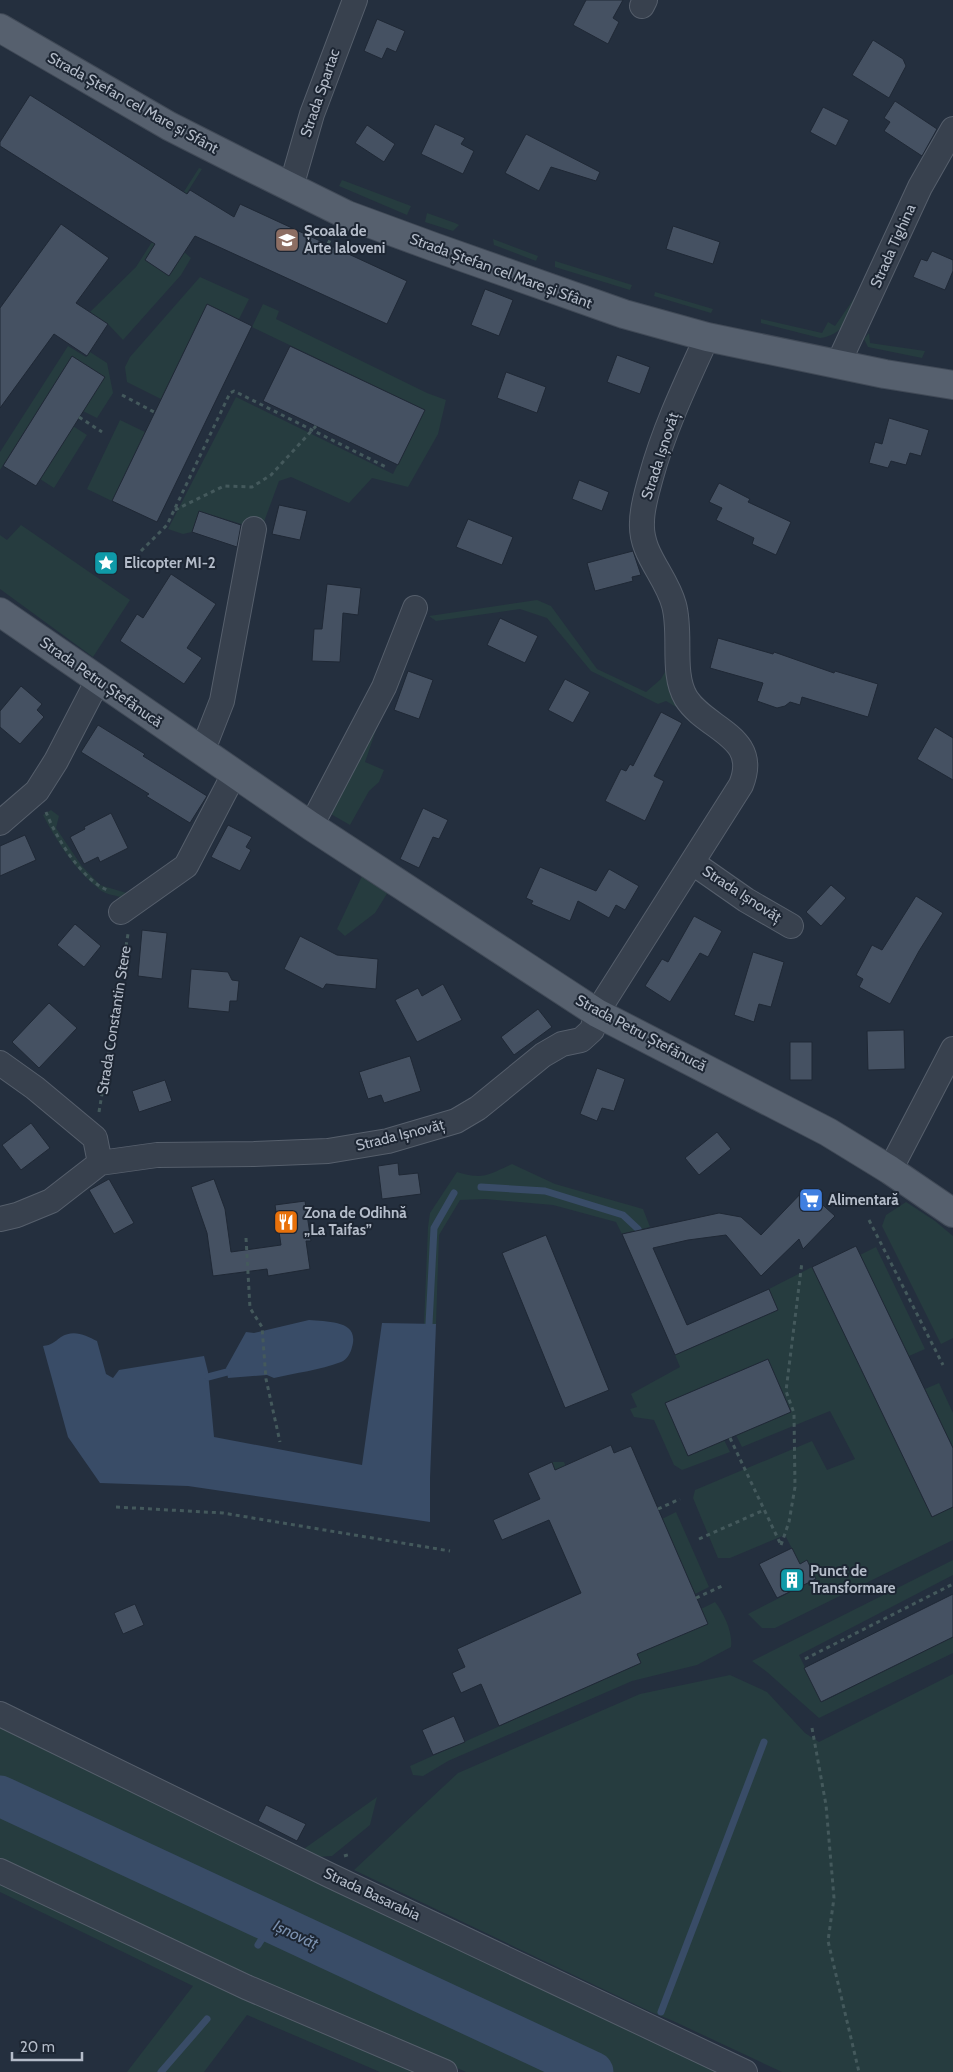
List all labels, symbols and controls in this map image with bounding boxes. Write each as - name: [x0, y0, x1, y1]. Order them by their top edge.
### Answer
- street label: Strada Spartac: [296, 46, 344, 140]
- street label: Strada Ștefan cel Mare și Sfânt: [44, 48, 222, 158]
- street label: Strada Tighina: [867, 201, 920, 291]
- place label: Școala de Arte Ialoveni: [304, 222, 385, 257]
- school or university icon: Școala de Arte Ialoveni: [274, 227, 300, 253]
- street label: Strada Ștefan cel Mare și Sfânt: [407, 230, 595, 313]
- street label: Strada Ișnovăț: [637, 410, 683, 502]
- place icon: Elicopter MI-2: [93, 550, 119, 576]
- place label: Elicopter MI-2: [124, 554, 216, 572]
- street label: Strada Petru Ștefănucă: [36, 633, 166, 732]
- street label: Strada Ișnovăț: [699, 862, 785, 927]
- street label: Strada Constantin Stere: [93, 944, 135, 1096]
- street label: Strada Petru Ștefănucă: [572, 991, 710, 1076]
- street label: Strada Ișnovăț: [354, 1115, 446, 1156]
- supermarket icon: Alimentară: [798, 1187, 824, 1213]
- place label: Alimentară: [828, 1191, 899, 1209]
- place label: Zona de Odihnă „La Taifas”: [304, 1204, 407, 1239]
- restaurant icon: Zona de Odihnă „La Taifas”: [273, 1209, 299, 1235]
- place label: Punct de Transformare: [810, 1562, 896, 1597]
- building icon: Punct de Transformare: [779, 1567, 805, 1593]
- street label: Strada Basarabia: [321, 1864, 424, 1925]
- water label: Ișnovăț: [270, 1916, 322, 1954]
- scale bar: [12, 2030, 82, 2062]
- text: 20 m: [20, 2038, 55, 2056]

